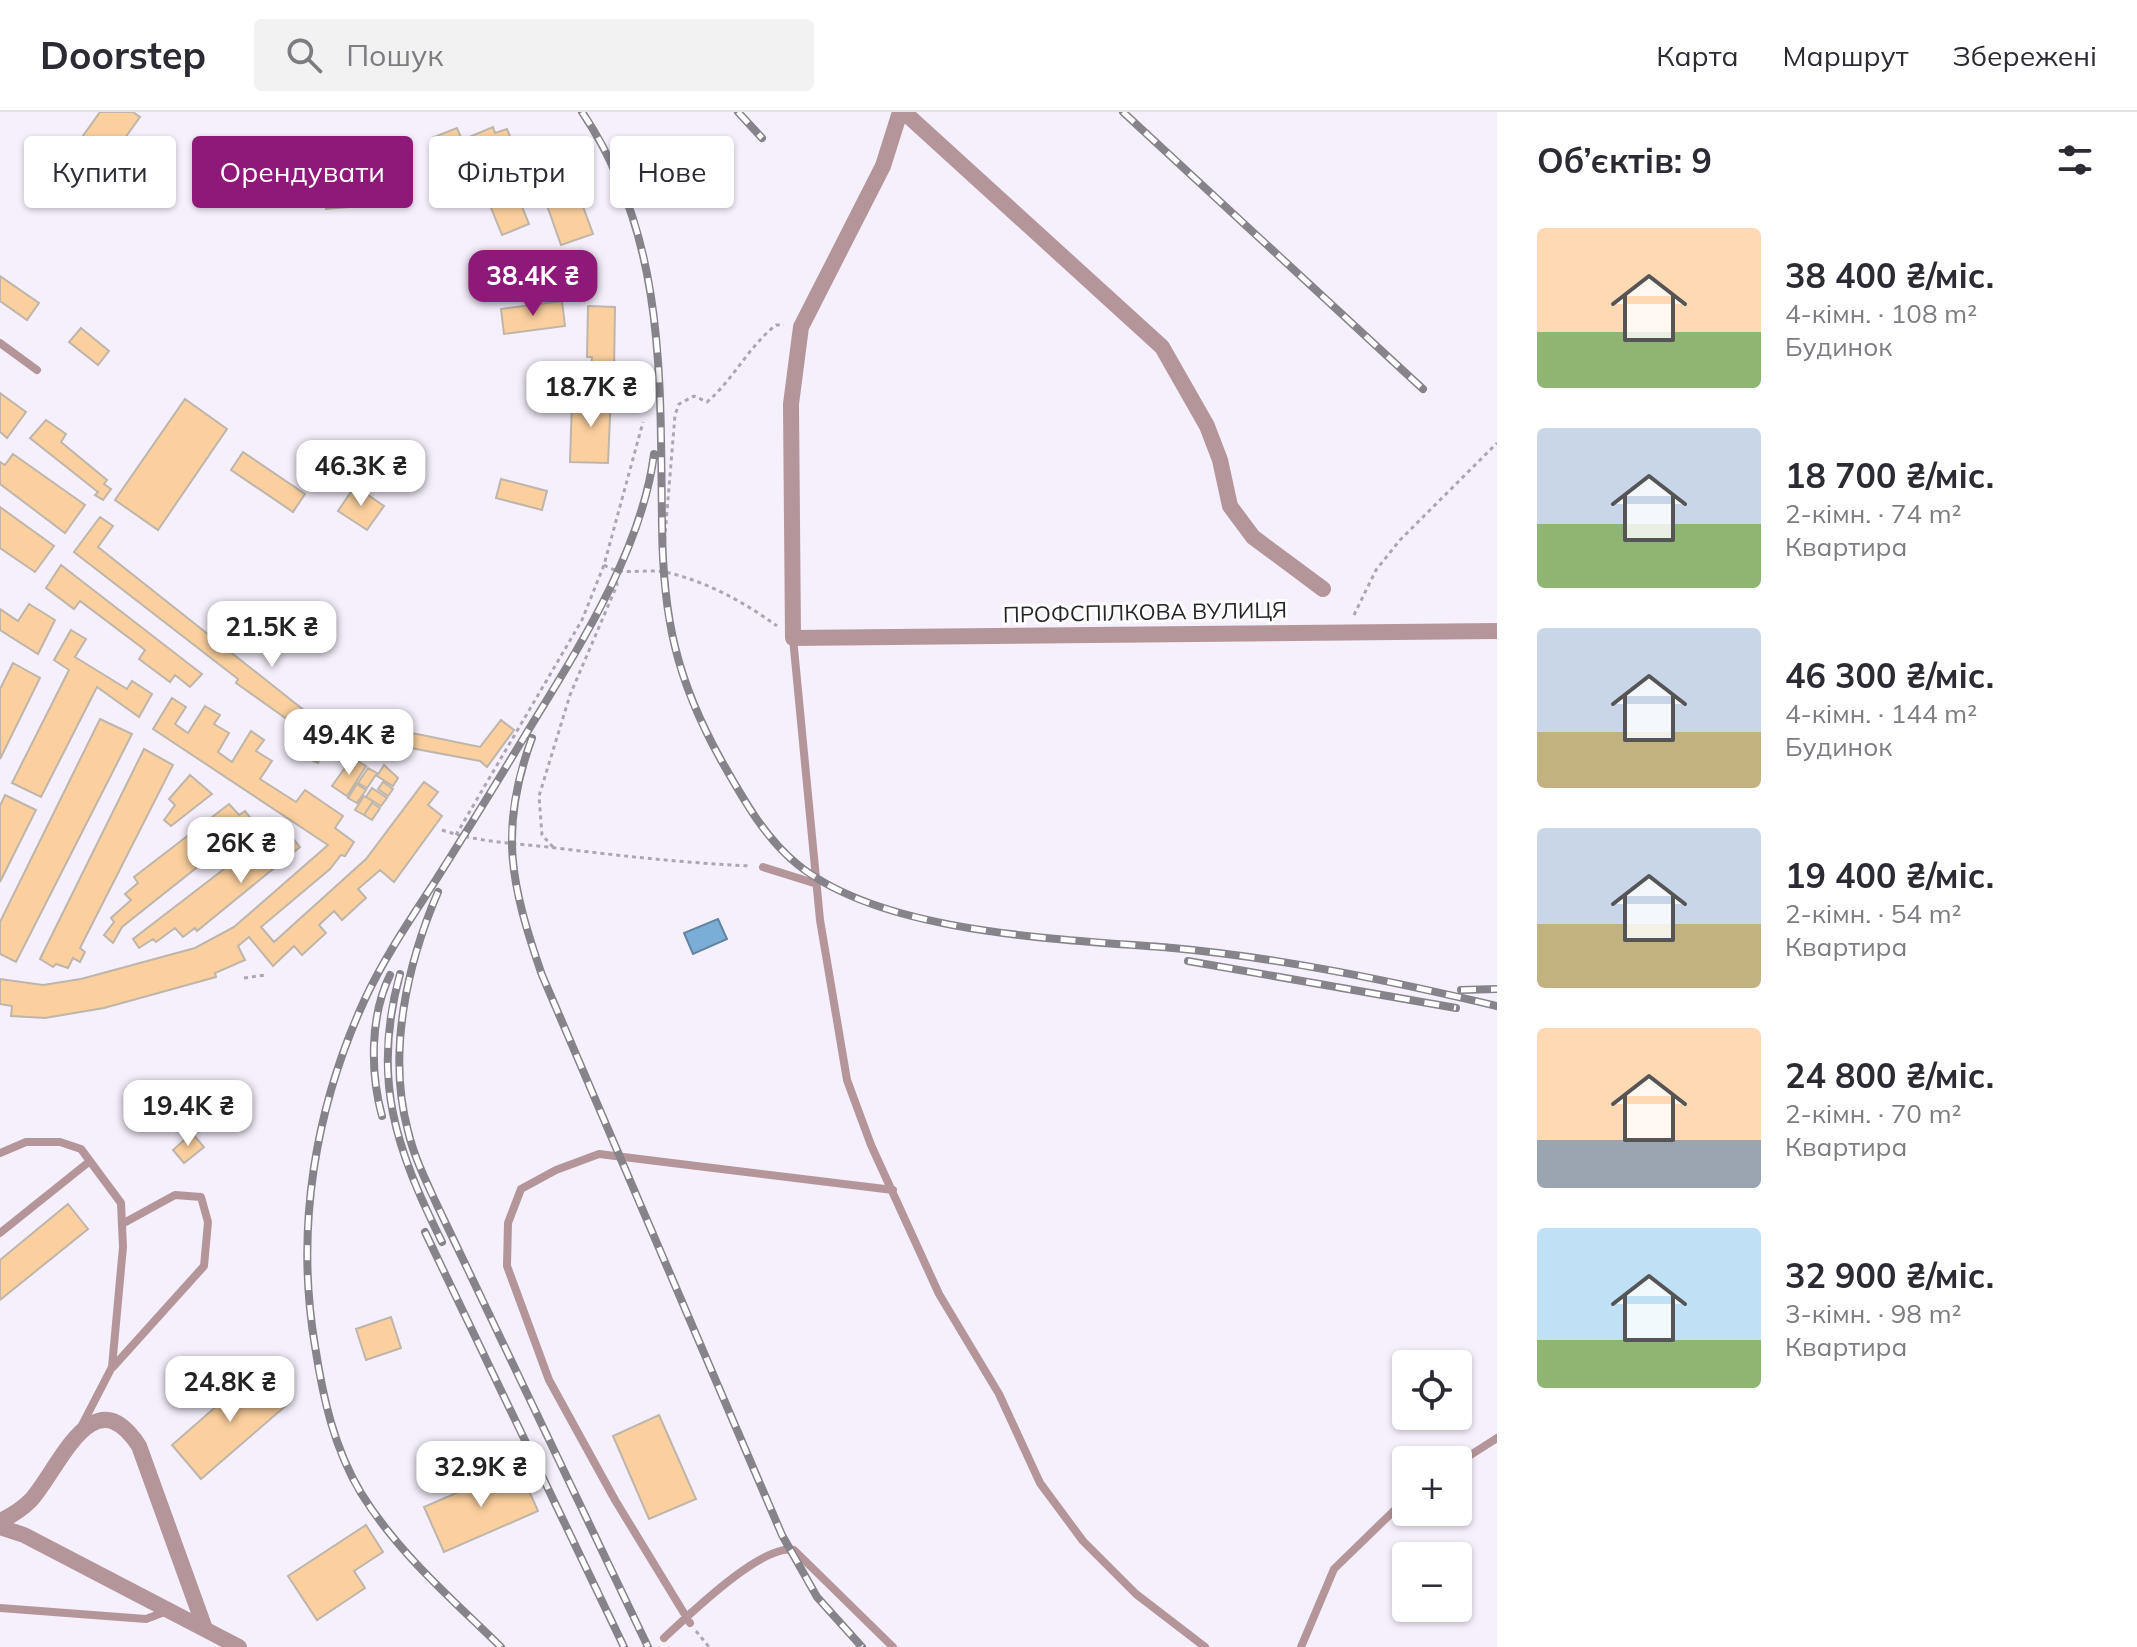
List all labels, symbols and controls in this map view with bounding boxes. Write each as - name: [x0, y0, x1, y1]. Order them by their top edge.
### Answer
- search box: [254, 19, 814, 91]
- text: Doorstep: [40, 31, 206, 79]
- icon: search: [282, 33, 326, 77]
- text: Пошук: [346, 36, 443, 74]
- text: Карта: [1656, 38, 1739, 73]
- text: Маршрут: [1783, 38, 1908, 73]
- text: Збережені: [1952, 38, 2097, 73]
- chip: Купити: [24, 136, 176, 208]
- chip: Орендувати: [192, 136, 413, 208]
- chip: Фільтри: [429, 136, 594, 208]
- chip: Нове: [610, 136, 734, 208]
- icon: filters: [2053, 138, 2097, 182]
- text: Об’єктів: 9: [1537, 139, 1712, 182]
- pin: 38.4K ₴: [459, 250, 607, 318]
- text: 38 400 ₴/міс.: [1785, 254, 1994, 297]
- text: 38.4K ₴: [486, 259, 580, 292]
- icon: home: [1601, 260, 1697, 356]
- text: 4-кімн. · 108 m²: [1785, 297, 1977, 330]
- text: Будинок: [1785, 330, 1892, 363]
- pin: 18.7K ₴: [517, 361, 665, 429]
- text: 18.7K ₴: [544, 370, 638, 403]
- pin: 46.3K ₴: [287, 440, 435, 508]
- text: 46.3K ₴: [314, 449, 408, 482]
- text: 18 700 ₴/міс.: [1785, 454, 1994, 497]
- icon: home: [1601, 460, 1697, 556]
- text: 2-кімн. · 74 m²: [1785, 497, 1961, 530]
- text: Квартира: [1785, 530, 1907, 563]
- street label: ПРОФСПІЛКОВА ВУЛИЦЯ: [1003, 596, 1287, 628]
- pin: 21.5K ₴: [198, 601, 346, 669]
- text: 21.5K ₴: [225, 610, 319, 643]
- text: 46 300 ₴/міс.: [1785, 654, 1994, 697]
- icon: home: [1601, 660, 1697, 756]
- text: 4-кімн. · 144 m²: [1785, 697, 1977, 730]
- pin: 49.4K ₴: [275, 709, 423, 777]
- text: 49.4K ₴: [302, 718, 396, 751]
- text: Будинок: [1785, 730, 1892, 763]
- pin: 26K ₴: [185, 817, 297, 885]
- text: 26K ₴: [205, 826, 277, 859]
- text: 19 400 ₴/міс.: [1785, 854, 1994, 897]
- icon: home: [1601, 860, 1697, 956]
- text: 2-кімн. · 54 m²: [1785, 897, 1961, 930]
- text: Квартира: [1785, 930, 1907, 963]
- text: 24 800 ₴/міс.: [1785, 1054, 1994, 1097]
- icon: home: [1601, 1060, 1697, 1156]
- pin: 19.4K ₴: [114, 1080, 262, 1148]
- text: 19.4K ₴: [141, 1089, 235, 1122]
- text: 2-кімн. · 70 m²: [1785, 1097, 1961, 1130]
- text: Квартира: [1785, 1130, 1907, 1163]
- text: 32 900 ₴/міс.: [1785, 1254, 1994, 1297]
- icon: home: [1601, 1260, 1697, 1356]
- text: 3-кімн. · 98 m²: [1785, 1297, 1961, 1330]
- text: Квартира: [1785, 1330, 1907, 1363]
- map controls: [1392, 1350, 1472, 1622]
- button: locate: [1392, 1350, 1472, 1430]
- pin: 24.8K ₴: [156, 1356, 304, 1424]
- text: 24.8K ₴: [183, 1365, 277, 1398]
- pin: 32.9K ₴: [407, 1441, 555, 1509]
- button: +: [1392, 1446, 1472, 1526]
- text: 32.9K ₴: [434, 1450, 528, 1483]
- button: −: [1392, 1542, 1472, 1622]

